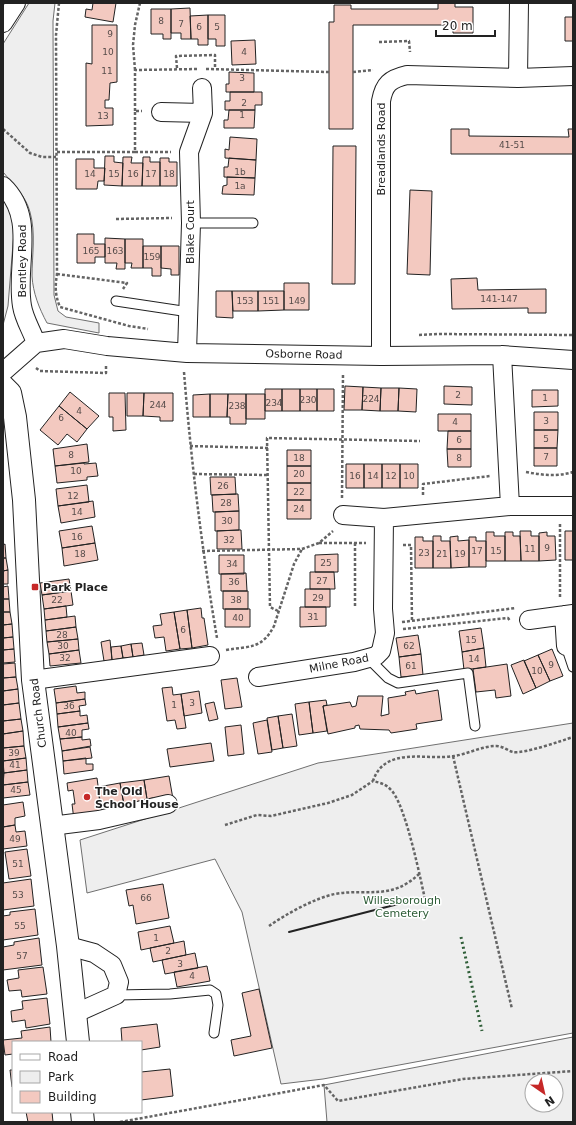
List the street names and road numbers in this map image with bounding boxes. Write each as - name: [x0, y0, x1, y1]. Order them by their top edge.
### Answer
- street label: Breadlands Road: [375, 103, 388, 195]
- street label: Blake Court: [184, 199, 197, 264]
- street label: Bentley Road: [16, 224, 29, 298]
- street label: Osborne Road: [265, 347, 343, 362]
- street label: Milne Road: [308, 651, 370, 676]
- street label: Church Road: [28, 677, 49, 748]

